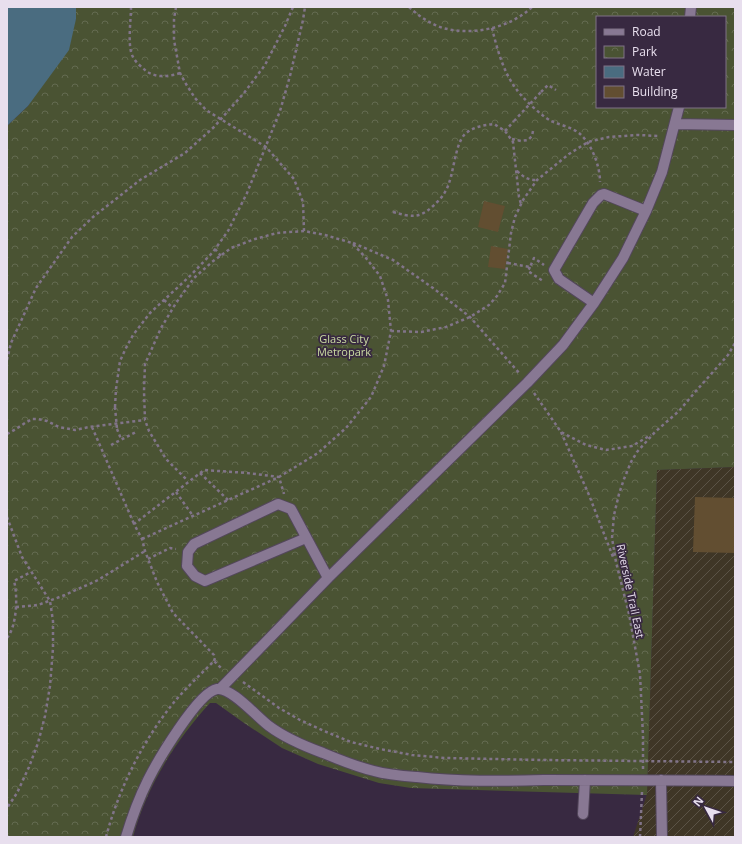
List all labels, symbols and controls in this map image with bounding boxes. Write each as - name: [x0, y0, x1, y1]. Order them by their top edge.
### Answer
- legend: [596, 16, 726, 108]
- text: Road: [632, 23, 661, 40]
- text: Park: [632, 43, 658, 60]
- text: Water: [632, 63, 666, 80]
- text: Building: [632, 83, 678, 100]
- park label: Glass City Metropark: [317, 331, 371, 359]
- street label: Riverside Trail East: [614, 542, 648, 640]
- north arrow: [686, 788, 726, 828]
- text: N: [689, 793, 707, 810]

